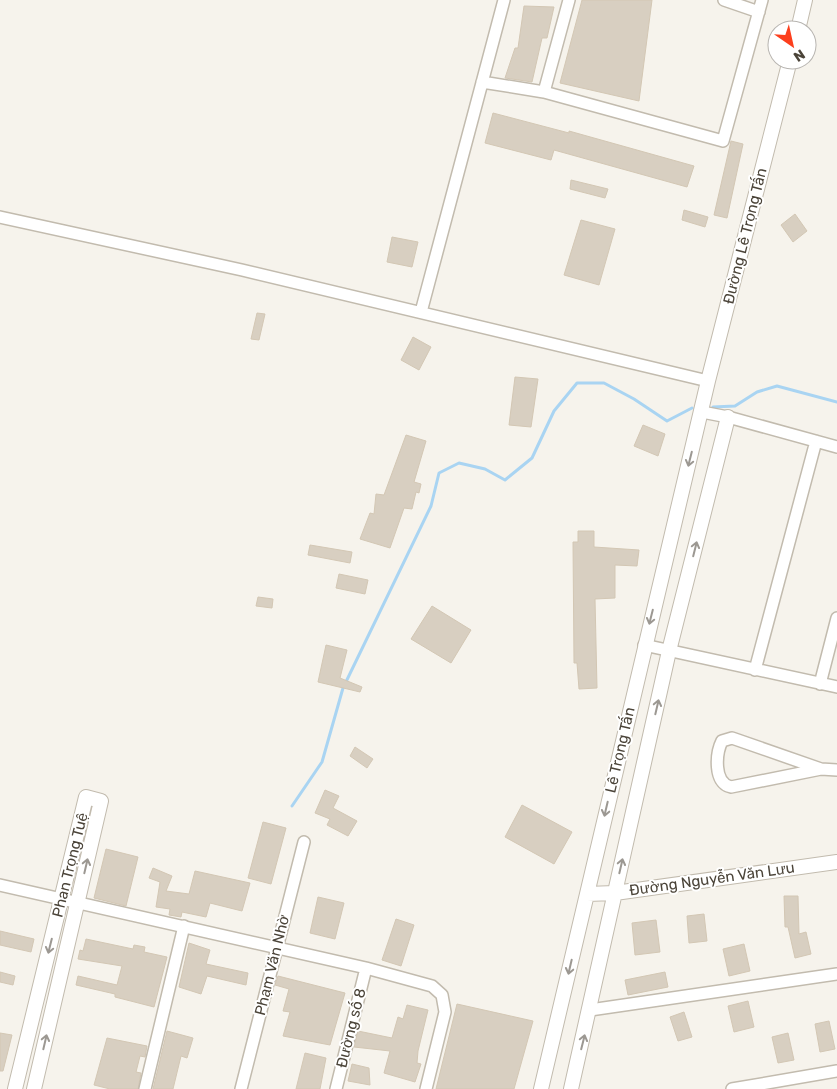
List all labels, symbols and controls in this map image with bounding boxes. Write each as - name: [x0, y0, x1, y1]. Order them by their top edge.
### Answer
- north arrow: [767, 20, 817, 70]
- text: N: [790, 45, 808, 65]
- street label: Đường Lê Trọng Tấn: [719, 166, 771, 306]
- one-way arrow: [685, 451, 694, 467]
- one-way arrow: [691, 542, 700, 558]
- one-way arrow: [646, 608, 655, 624]
- one-way arrow: [653, 700, 662, 716]
- street label: Lê Trọng Tấn: [601, 705, 639, 795]
- one-way arrow: [601, 801, 610, 817]
- street label: Phan Trọng Tuệ: [48, 811, 92, 919]
- one-way arrow: [617, 858, 627, 874]
- street label: Đường Nguyễn Văn Lưu: [628, 858, 796, 900]
- one-way arrow: [82, 859, 91, 875]
- street label: Phạm Văn Nhờ: [251, 913, 293, 1017]
- one-way arrow: [45, 938, 54, 954]
- one-way arrow: [565, 959, 574, 975]
- street label: Đường số 8: [332, 986, 370, 1070]
- one-way arrow: [41, 1034, 50, 1050]
- one-way arrow: [579, 1034, 588, 1050]

